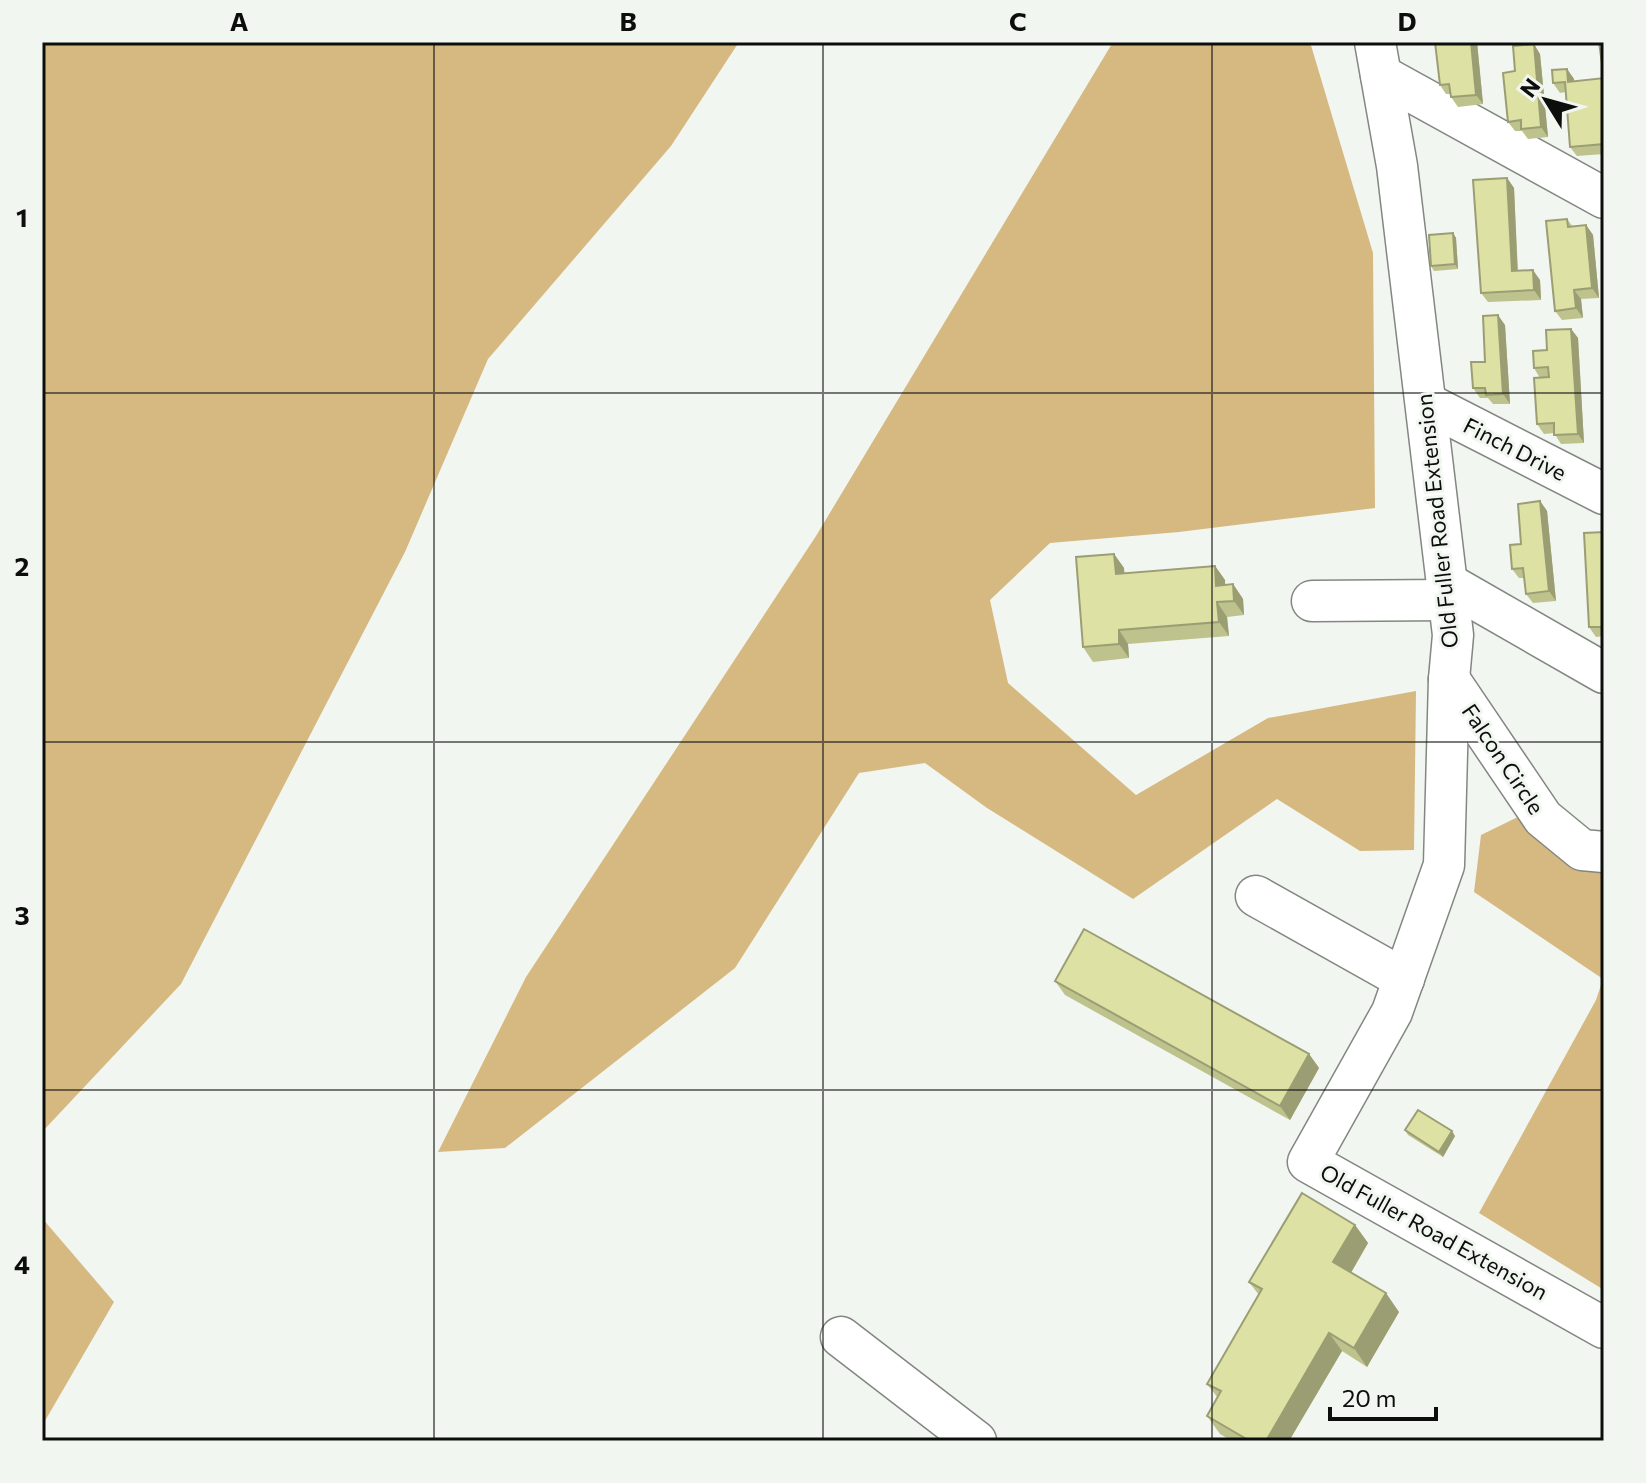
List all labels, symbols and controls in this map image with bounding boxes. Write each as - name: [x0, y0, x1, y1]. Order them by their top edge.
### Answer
- text: A: [230, 5, 249, 36]
- text: B: [619, 5, 637, 36]
- text: C: [1009, 5, 1027, 36]
- text: D: [1397, 5, 1417, 36]
- north arrow: [1506, 60, 1586, 140]
- text: N: [1514, 73, 1545, 102]
- text: 1: [16, 201, 28, 232]
- street label: Old Fuller Road Extension: [1410, 392, 1463, 650]
- street label: Finch Drive: [1459, 411, 1571, 486]
- text: 2: [15, 550, 29, 581]
- street label: Falcon Circle: [1457, 698, 1550, 819]
- text: 3: [14, 899, 30, 930]
- street label: Old Fuller Road Extension: [1316, 1158, 1553, 1305]
- text: 4: [14, 1248, 30, 1279]
- scale bar: [1330, 1371, 1436, 1421]
- text: 20 m: [1342, 1383, 1396, 1412]

